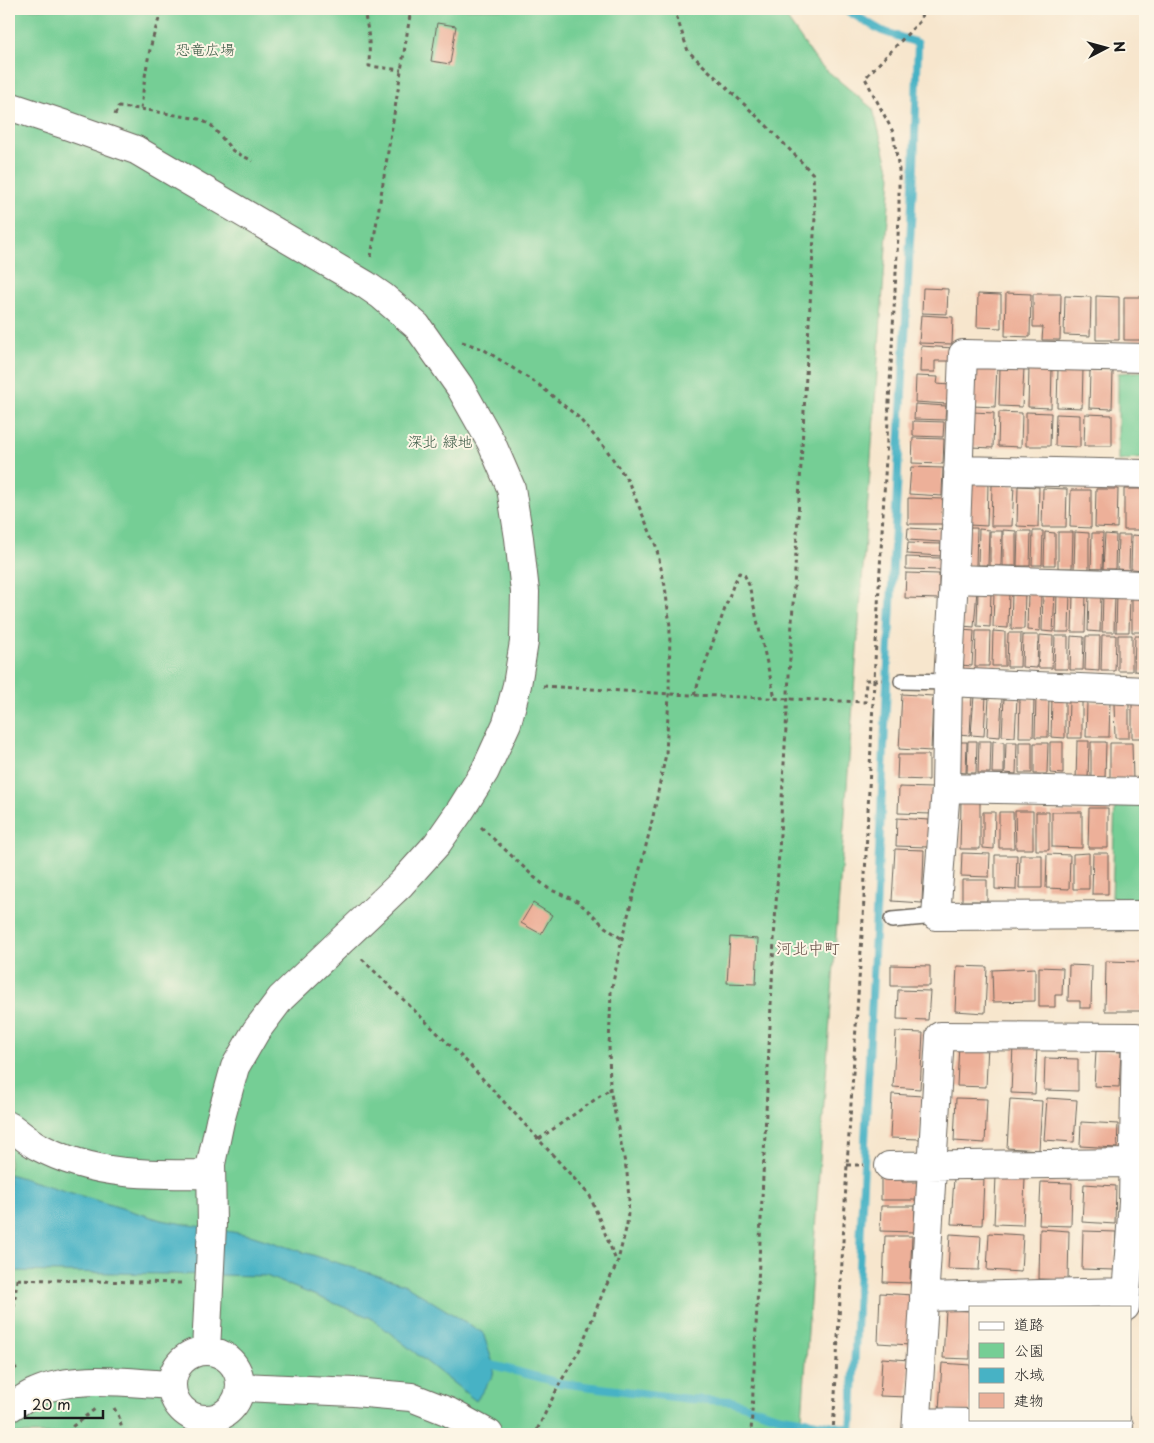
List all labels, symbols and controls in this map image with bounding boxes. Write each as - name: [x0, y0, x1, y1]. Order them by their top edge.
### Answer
- north arrow: [1082, 22, 1132, 72]
- park label: 恐竜広場: [175, 37, 235, 60]
- text: N: [1108, 40, 1130, 53]
- park label: 深北 緑地: [408, 429, 472, 452]
- district label: 河北中町: [776, 935, 840, 959]
- legend: [969, 1306, 1132, 1420]
- text: 道路: [1014, 1312, 1044, 1335]
- text: 公園: [1014, 1338, 1044, 1361]
- text: 水域: [1014, 1362, 1044, 1385]
- scale bar: [25, 1388, 102, 1420]
- text: 建物: [1014, 1388, 1044, 1411]
- text: 20 m: [32, 1392, 71, 1415]

